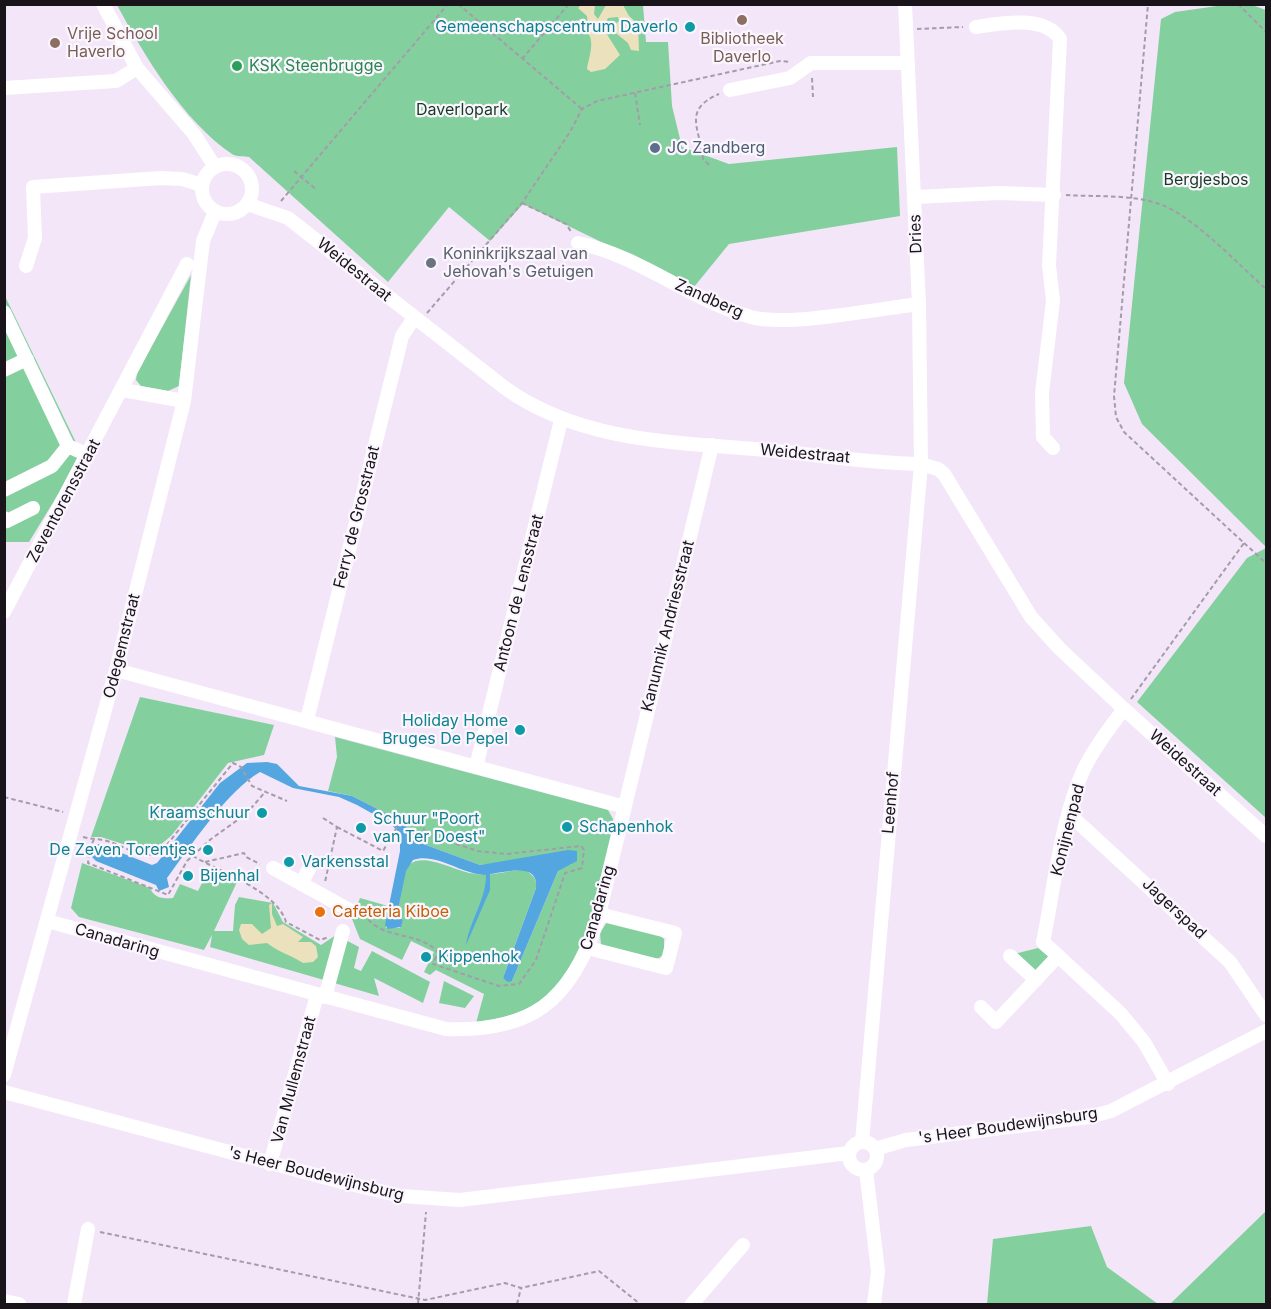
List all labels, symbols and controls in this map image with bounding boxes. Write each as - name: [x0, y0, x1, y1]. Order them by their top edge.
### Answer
- marker: Bibliotheek Daverlo: [735, 13, 749, 27]
- place label: Gemeenschapscentrum Daverlo: [435, 17, 678, 37]
- marker: Gemeenschapscentrum Daverlo: [683, 20, 697, 34]
- place label: Vrije School Haverlo: [67, 24, 158, 62]
- place label: Bibliotheek Daverlo: [700, 29, 784, 67]
- marker: Vrije School Haverlo: [48, 36, 62, 50]
- place label: KSK Steenbrugge: [249, 56, 383, 76]
- marker: KSK Steenbrugge: [230, 59, 244, 73]
- park label: Daverlopark: [416, 100, 508, 120]
- place label: JC Zandberg: [667, 138, 765, 158]
- marker: JC Zandberg: [648, 141, 662, 155]
- park label: Bergjesbos: [1164, 170, 1248, 190]
- street label: Dries: [906, 214, 926, 254]
- street label: Weidestraat: [313, 234, 395, 306]
- place label: Koninkrijkszaal van Jehovah's Getuigen: [443, 244, 594, 282]
- marker: Koninkrijkszaal van Jehovah's Getuigen: [424, 256, 438, 270]
- street label: Zandberg: [672, 275, 746, 323]
- street label: Zeventorensstraat: [23, 436, 105, 566]
- street label: Weidestraat: [759, 441, 851, 467]
- street label: Ferry de Grosstraat: [330, 444, 384, 590]
- street label: Antoon de Lensstraat: [490, 512, 548, 674]
- street label: Kanunnik Andriesstraat: [637, 538, 699, 714]
- street label: Odegemstraat: [100, 592, 144, 700]
- place label: Holiday Home Bruges De Pepel: [382, 711, 508, 749]
- marker: Holiday Home Bruges De Pepel: [513, 723, 527, 737]
- street label: Weidestraat: [1145, 726, 1225, 800]
- street label: Leenhof: [879, 771, 903, 835]
- street label: Konijnenpad: [1047, 782, 1089, 878]
- place label: Kraamschuur: [149, 803, 250, 823]
- marker: Kraamschuur: [255, 806, 269, 820]
- place label: Schuur "Poort van Ter Doest": [373, 809, 485, 847]
- place label: Schapenhok: [579, 817, 673, 837]
- marker: Schapenhok: [560, 820, 574, 834]
- marker: Schuur "Poort van Ter Doest": [354, 821, 368, 835]
- place label: De Zeven Torentjes: [49, 840, 196, 860]
- marker: De Zeven Torentjes: [201, 843, 215, 857]
- place label: Varkensstal: [301, 852, 389, 872]
- marker: Varkensstal: [282, 855, 296, 869]
- street label: Canadaring: [577, 863, 619, 953]
- place label: Bijenhal: [200, 866, 259, 886]
- marker: Bijenhal: [181, 869, 195, 883]
- street label: Jagerspad: [1138, 875, 1210, 943]
- place label: Cafeteria Kiboe: [332, 902, 449, 922]
- marker: Cafeteria Kiboe: [313, 905, 327, 919]
- street label: Canadaring: [72, 920, 162, 962]
- place label: Kippenhok: [438, 947, 519, 967]
- marker: Kippenhok: [419, 950, 433, 964]
- street label: Van Mullemstraat: [268, 1014, 320, 1146]
- street label: 's Heer Boudewijnsburg: [917, 1104, 1099, 1148]
- street label: 's Heer Boudewijnsburg: [226, 1143, 406, 1205]

